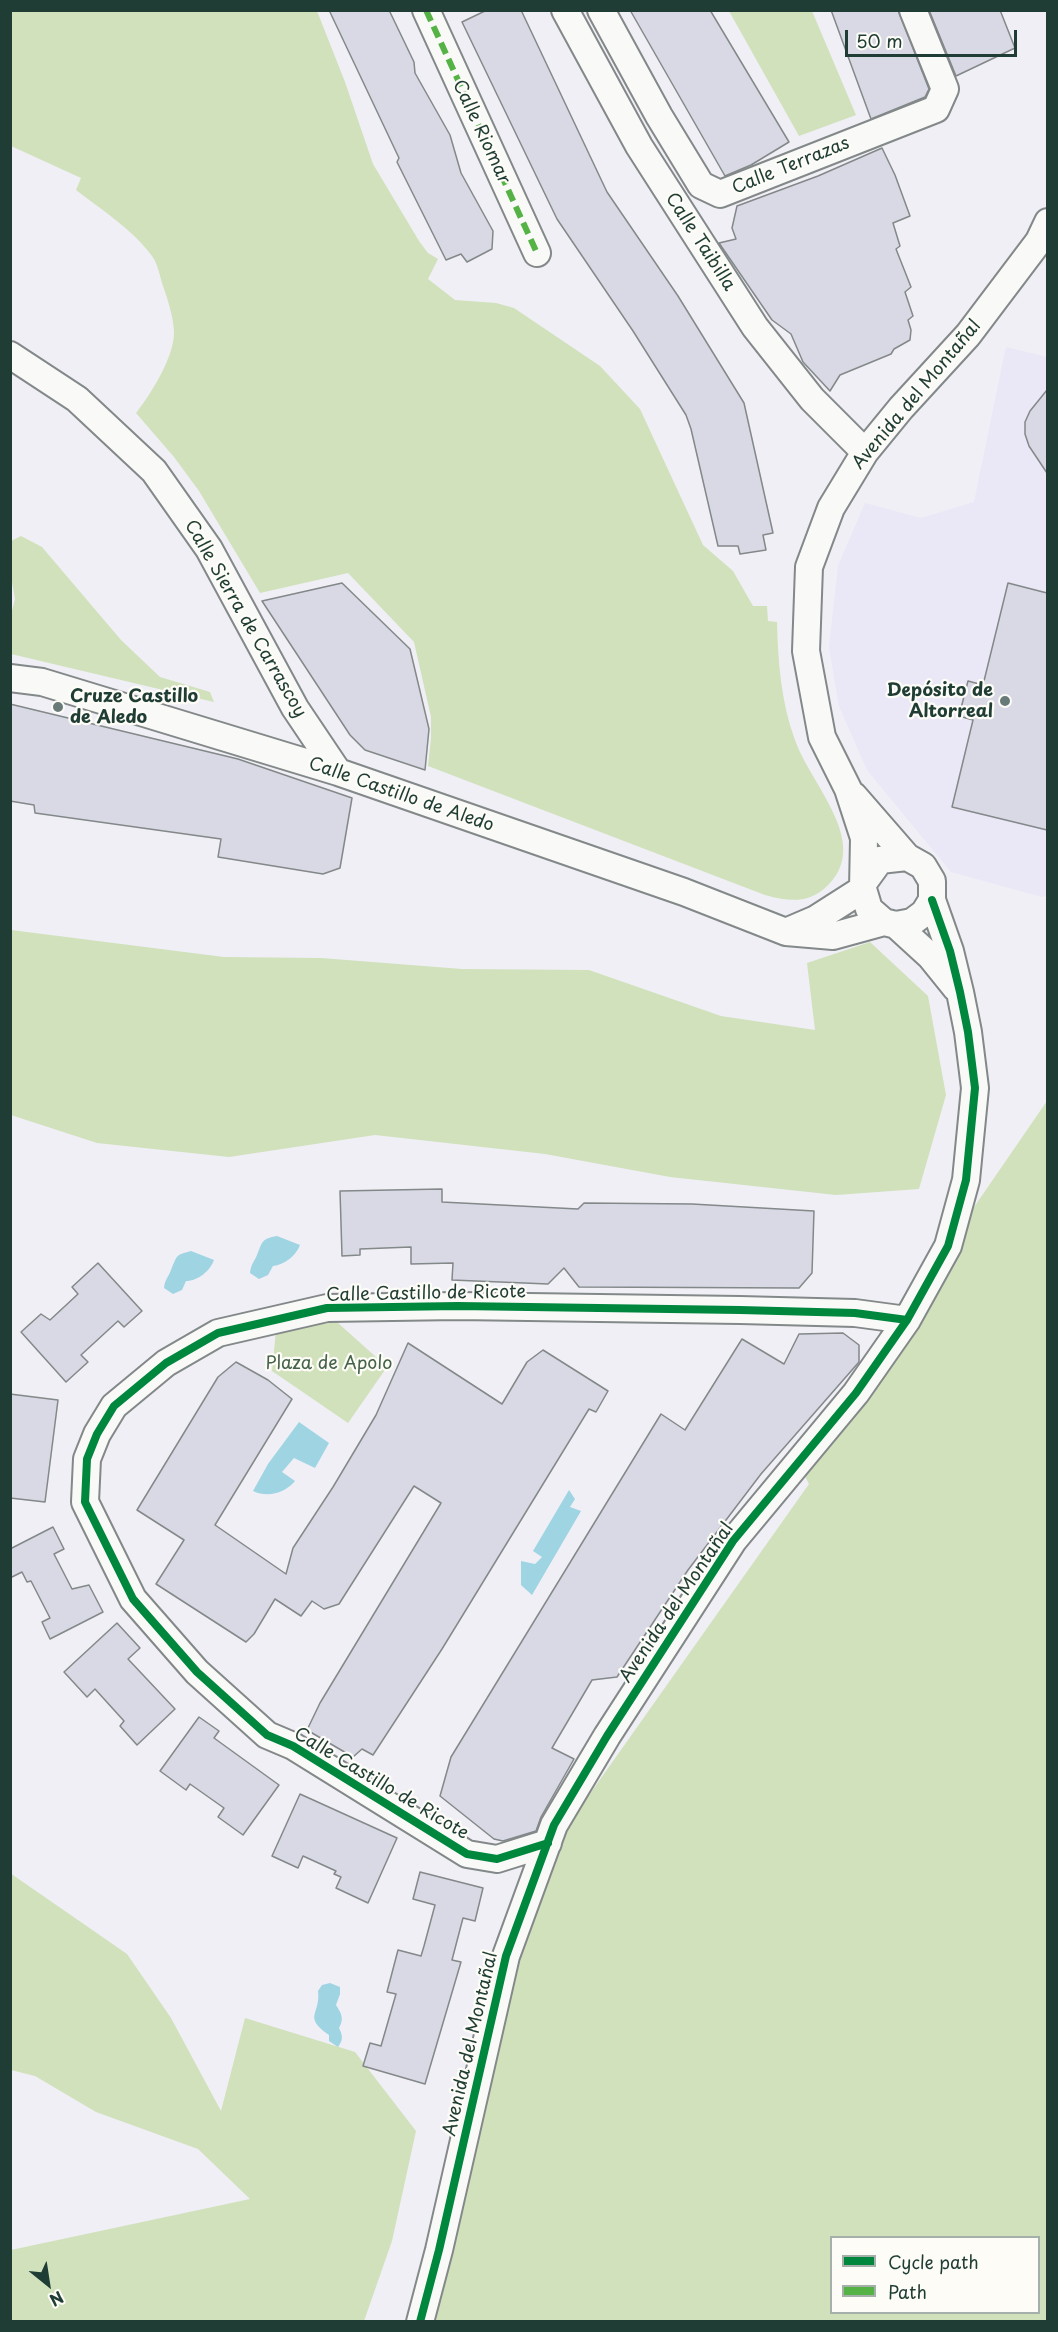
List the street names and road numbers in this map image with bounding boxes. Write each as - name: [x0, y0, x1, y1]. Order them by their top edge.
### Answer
- street label: Calle Riomar: [447, 77, 515, 187]
- street label: Calle Terrazas: [729, 133, 853, 199]
- street label: Calle Taibilla: [660, 189, 740, 295]
- street label: Avenida del Montañal: [848, 316, 986, 474]
- street label: Calle Sierra de Carrascoy: [180, 516, 310, 722]
- street label: Calle Castillo de Aledo: [306, 753, 496, 837]
- street label: Calle Castillo de Ricote: [326, 1281, 526, 1307]
- street label: Avenida del Montañal: [615, 1519, 739, 1687]
- street label: Calle Castillo de Ricote: [290, 1723, 472, 1845]
- street label: Avenida del Montañal: [439, 1950, 503, 2138]

